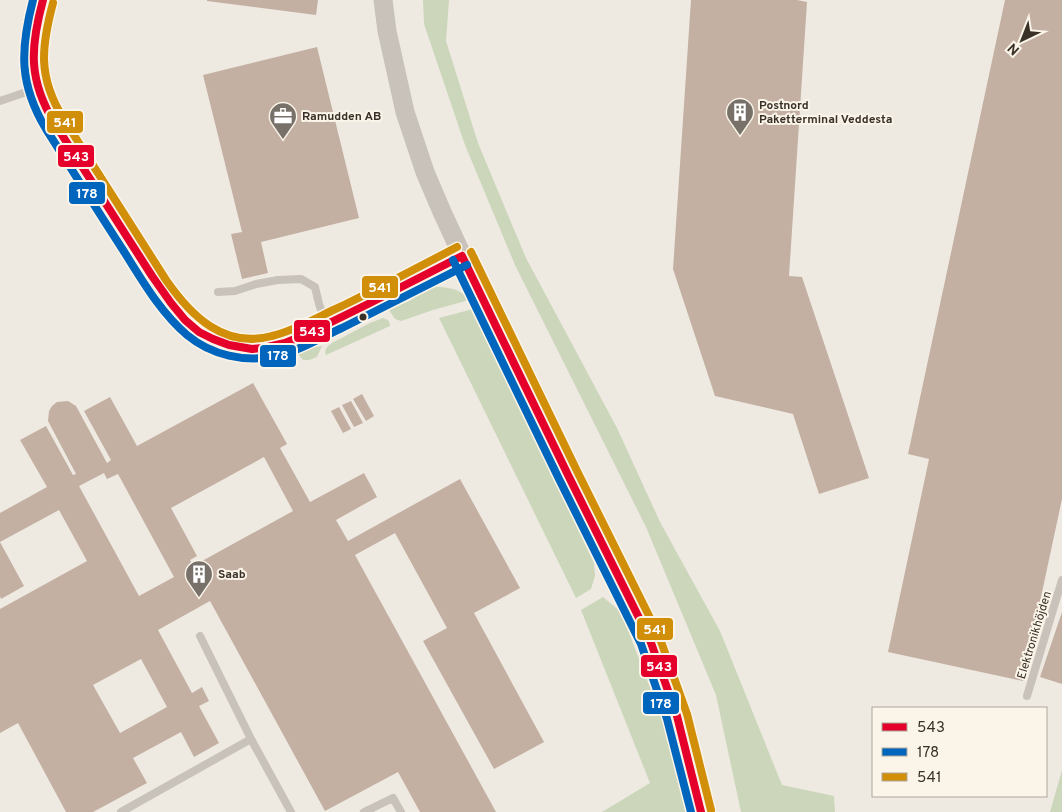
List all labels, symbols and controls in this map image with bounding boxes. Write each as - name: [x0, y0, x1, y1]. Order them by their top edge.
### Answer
- north arrow: [997, 15, 1047, 65]
- text: N: [1005, 39, 1024, 58]
- building icon: Postnord Paketterminal Veddesta: [725, 97, 755, 136]
- place label: Postnord Paketterminal Veddesta: [759, 98, 892, 128]
- office icon: Ramudden AB: [268, 101, 298, 140]
- place label: Ramudden AB: [302, 109, 381, 125]
- line badge: 541: [46, 110, 84, 134]
- text: 541: [53, 115, 77, 132]
- line badge: 543: [57, 144, 95, 168]
- text: 543: [63, 149, 89, 166]
- line badge: 178: [68, 181, 106, 205]
- text: 178: [76, 186, 98, 203]
- line badge: 541: [361, 275, 399, 299]
- text: 541: [368, 280, 392, 297]
- unlabelled marker: [358, 312, 368, 322]
- line badge: 543: [293, 319, 331, 343]
- text: 543: [299, 324, 325, 341]
- line badge: 178: [259, 344, 297, 368]
- text: 178: [267, 348, 289, 365]
- building icon: Saab: [184, 559, 214, 598]
- place label: Saab: [218, 567, 246, 583]
- street label: Elektronikhöjden: [1014, 589, 1056, 681]
- line badge: 541: [636, 617, 674, 641]
- text: 541: [643, 622, 667, 639]
- line badge: 543: [640, 654, 678, 678]
- text: 543: [646, 659, 672, 676]
- line badge: 178: [642, 691, 680, 715]
- text: 178: [650, 696, 672, 713]
- legend: [872, 707, 1047, 797]
- text: 543: [917, 719, 945, 738]
- text: 178: [917, 744, 939, 763]
- text: 541: [917, 769, 942, 788]

